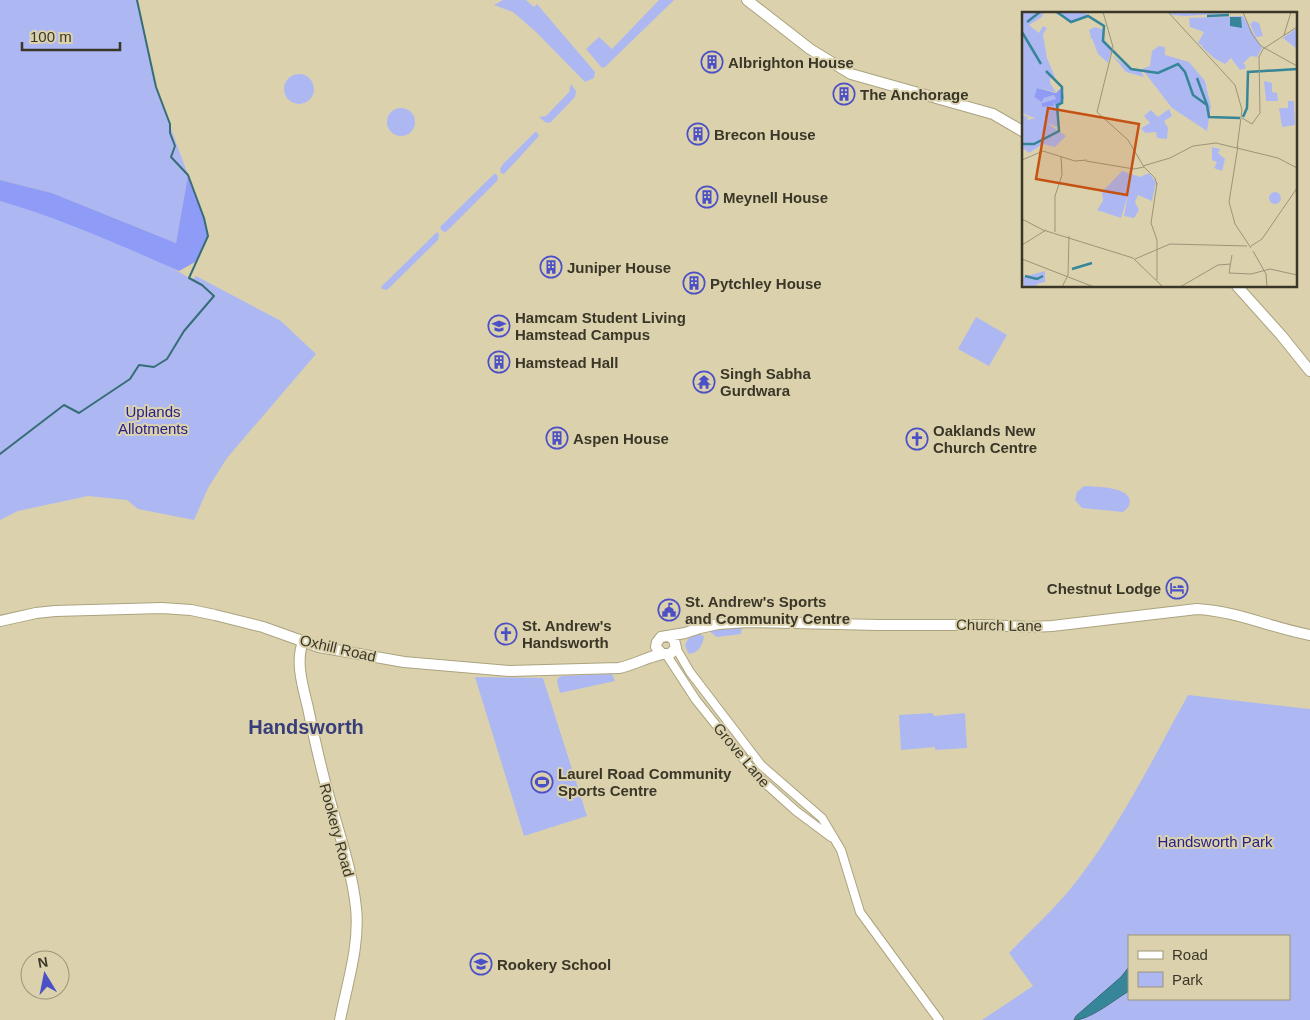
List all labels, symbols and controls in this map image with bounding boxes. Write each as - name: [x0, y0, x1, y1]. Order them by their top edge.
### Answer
- inset map: [1022, 12, 1298, 288]
- scale bar: [22, 20, 120, 52]
- text: 100 m: [30, 28, 72, 45]
- building icon: Albrighton House: [700, 50, 724, 74]
- place label: Albrighton House: [728, 54, 854, 71]
- building icon: The Anchorage: [832, 82, 856, 106]
- place label: The Anchorage: [860, 86, 969, 103]
- building icon: Brecon House: [686, 122, 710, 146]
- place label: Brecon House: [714, 126, 816, 143]
- building icon: Meynell House: [695, 185, 719, 209]
- place label: Meynell House: [723, 189, 828, 206]
- building icon: Juniper House: [539, 255, 563, 279]
- place label: Juniper House: [567, 259, 671, 276]
- building icon: Pytchley House: [682, 271, 706, 295]
- place label: Pytchley House: [710, 275, 822, 292]
- place label: Hamcam Student Living Hamstead Campus: [515, 309, 686, 343]
- school or university icon: Hamcam Student Living Hamstead Campus: [487, 314, 511, 338]
- building icon: Hamstead Hall: [487, 350, 511, 374]
- place label: Hamstead Hall: [515, 354, 618, 371]
- place label: Singh Sabha Gurdwara: [720, 365, 812, 399]
- temple icon: Singh Sabha Gurdwara: [692, 370, 716, 394]
- park label: Uplands Allotments: [118, 403, 188, 437]
- place label: Oaklands New Church Centre: [933, 422, 1037, 456]
- building icon: Aspen House: [545, 426, 569, 450]
- church icon: Oaklands New Church Centre: [905, 427, 929, 451]
- place label: Aspen House: [573, 430, 669, 447]
- hotel icon: Chestnut Lodge: [1165, 576, 1189, 600]
- place label: Chestnut Lodge: [1047, 580, 1161, 597]
- place label: St. Andrew's Sports and Community Centre: [685, 593, 850, 627]
- public building icon: St. Andrew's Sports and Community Centre: [657, 598, 681, 622]
- street label: Church Lane: [956, 616, 1042, 634]
- place label: St. Andrew's Handsworth: [522, 617, 612, 651]
- church icon: St. Andrew's Handsworth: [494, 622, 518, 646]
- street label: Oxhill Road: [298, 631, 378, 665]
- district label: Handsworth: [248, 716, 364, 738]
- street label: Grove Lane: [710, 720, 774, 790]
- place label: Laurel Road Community Sports Centre: [558, 765, 732, 799]
- sports icon: Laurel Road Community Sports Centre: [530, 770, 554, 794]
- street label: Rookery Road: [316, 781, 358, 879]
- park label: Handsworth Park: [1157, 833, 1273, 850]
- legend: [1128, 935, 1290, 1000]
- text: Road: [1172, 946, 1208, 963]
- north arrow: [20, 950, 70, 1000]
- school or university icon: Rookery School: [469, 952, 493, 976]
- text: N: [36, 953, 49, 971]
- place label: Rookery School: [497, 956, 611, 973]
- text: Park: [1172, 971, 1203, 988]

